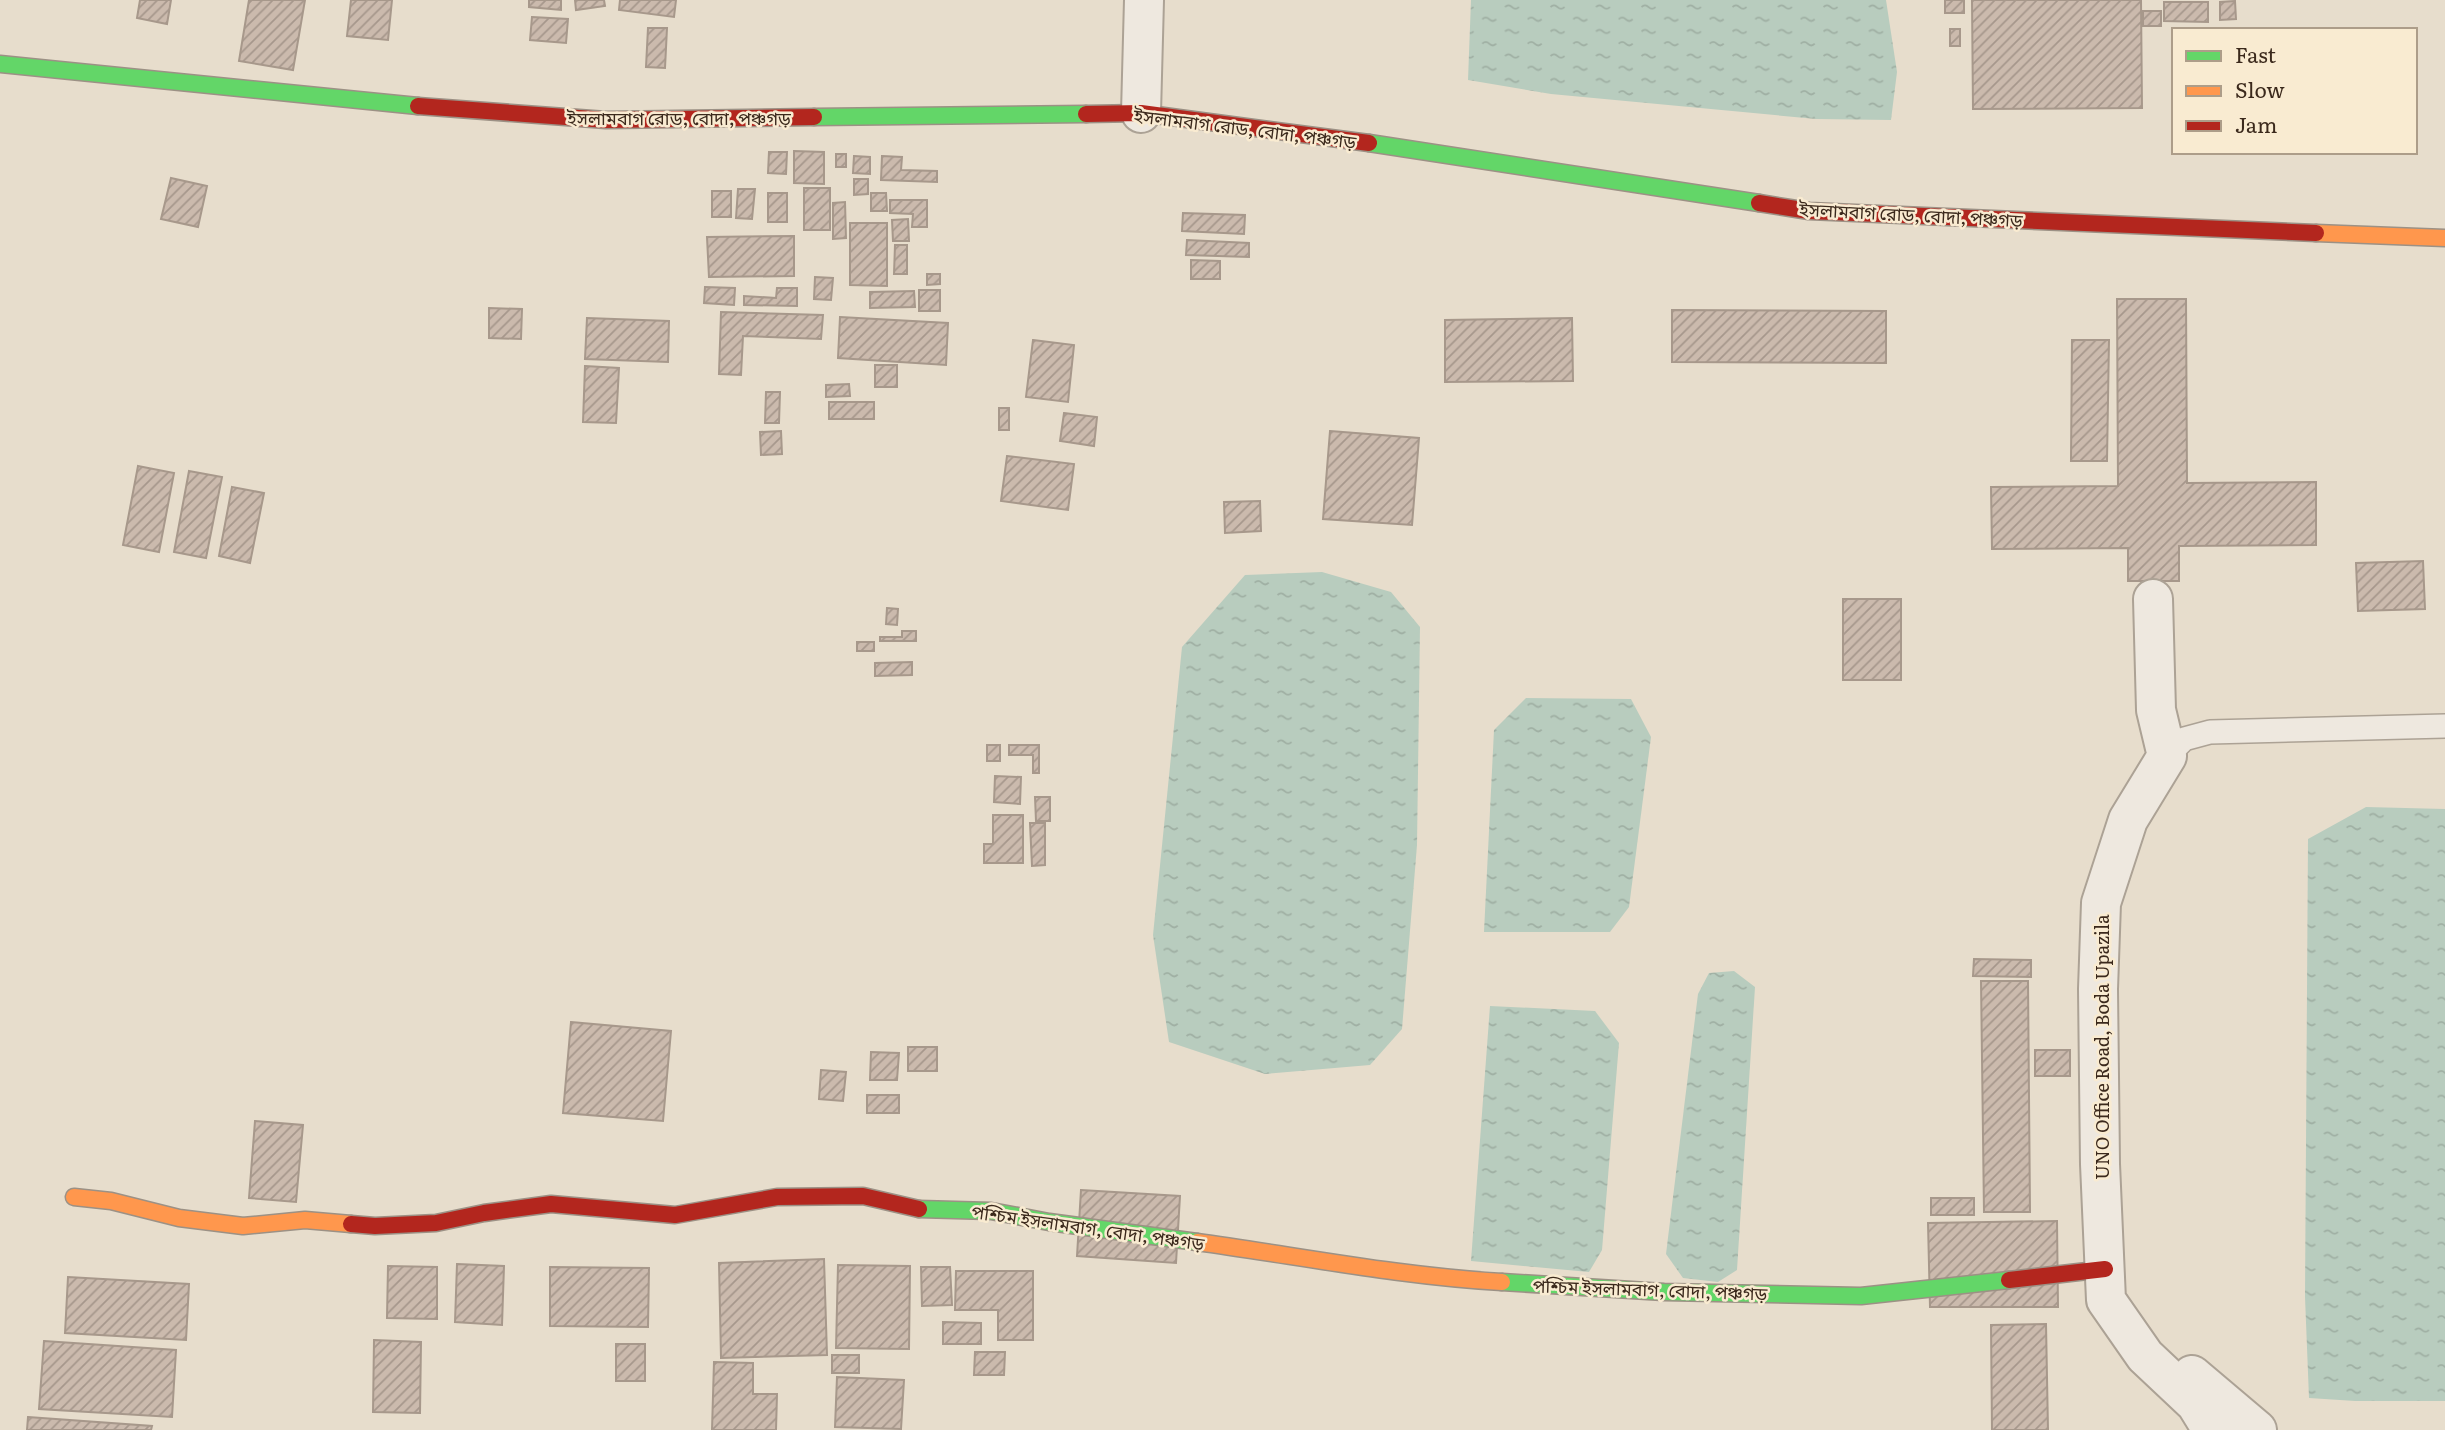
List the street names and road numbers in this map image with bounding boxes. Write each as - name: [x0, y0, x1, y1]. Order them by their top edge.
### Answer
- street label: ইসলামবাগ রোড, বোদা, পঞ্চগড়: [1131, 101, 1358, 155]
- street label: ইসলামবাগ রোড, বোদা, পঞ্চগড়: [566, 104, 791, 131]
- street label: ইসলামবাগ রোড, বোদা, পঞ্চগড়: [1798, 195, 2024, 233]
- street label: UNO Office Road, Boda Upazila: [2088, 914, 2115, 1180]
- street label: পশ্চিম ইসলামবাগ, বোদা, পঞ্চগড়: [970, 1197, 1206, 1257]
- street label: পশ্চিম ইসলামবাগ, বোদা, পঞ্চগড়: [1532, 1271, 1768, 1307]

